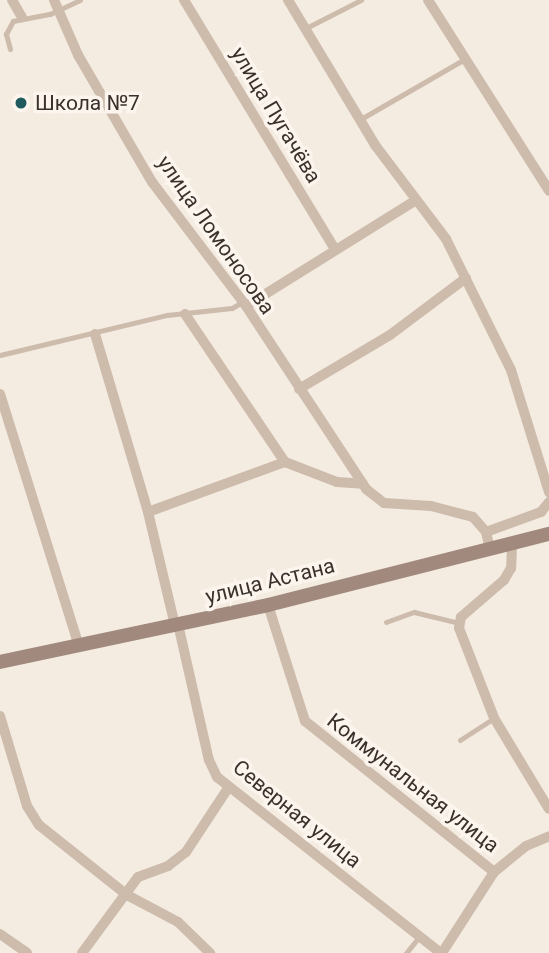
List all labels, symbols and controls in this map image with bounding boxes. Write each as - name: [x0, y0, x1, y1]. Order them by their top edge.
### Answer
- street label: улица Пугачёва: [226, 43, 326, 187]
- place label: Школа №7: [35, 90, 140, 116]
- marker: Школа №7: [13, 95, 29, 111]
- street label: улица Ломоносова: [152, 151, 280, 319]
- street label: улица Астана: [203, 553, 337, 609]
- street label: Коммунальная улица: [322, 708, 504, 858]
- street label: Северная улица: [228, 755, 366, 873]

